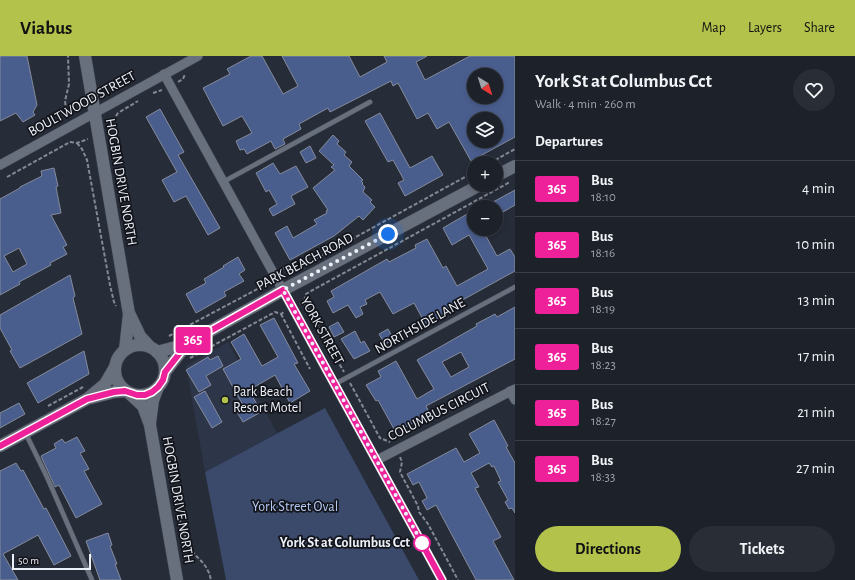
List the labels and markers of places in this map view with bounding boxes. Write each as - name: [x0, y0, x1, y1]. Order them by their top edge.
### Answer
- place label: Park Beach Resort Motel: [233, 385, 302, 415]
- marker: Park Beach Resort Motel: [220, 395, 230, 405]
- marker: York St at Columbus Cct: [413, 534, 431, 552]
- place label: York St at Columbus Cct: [280, 536, 410, 550]

